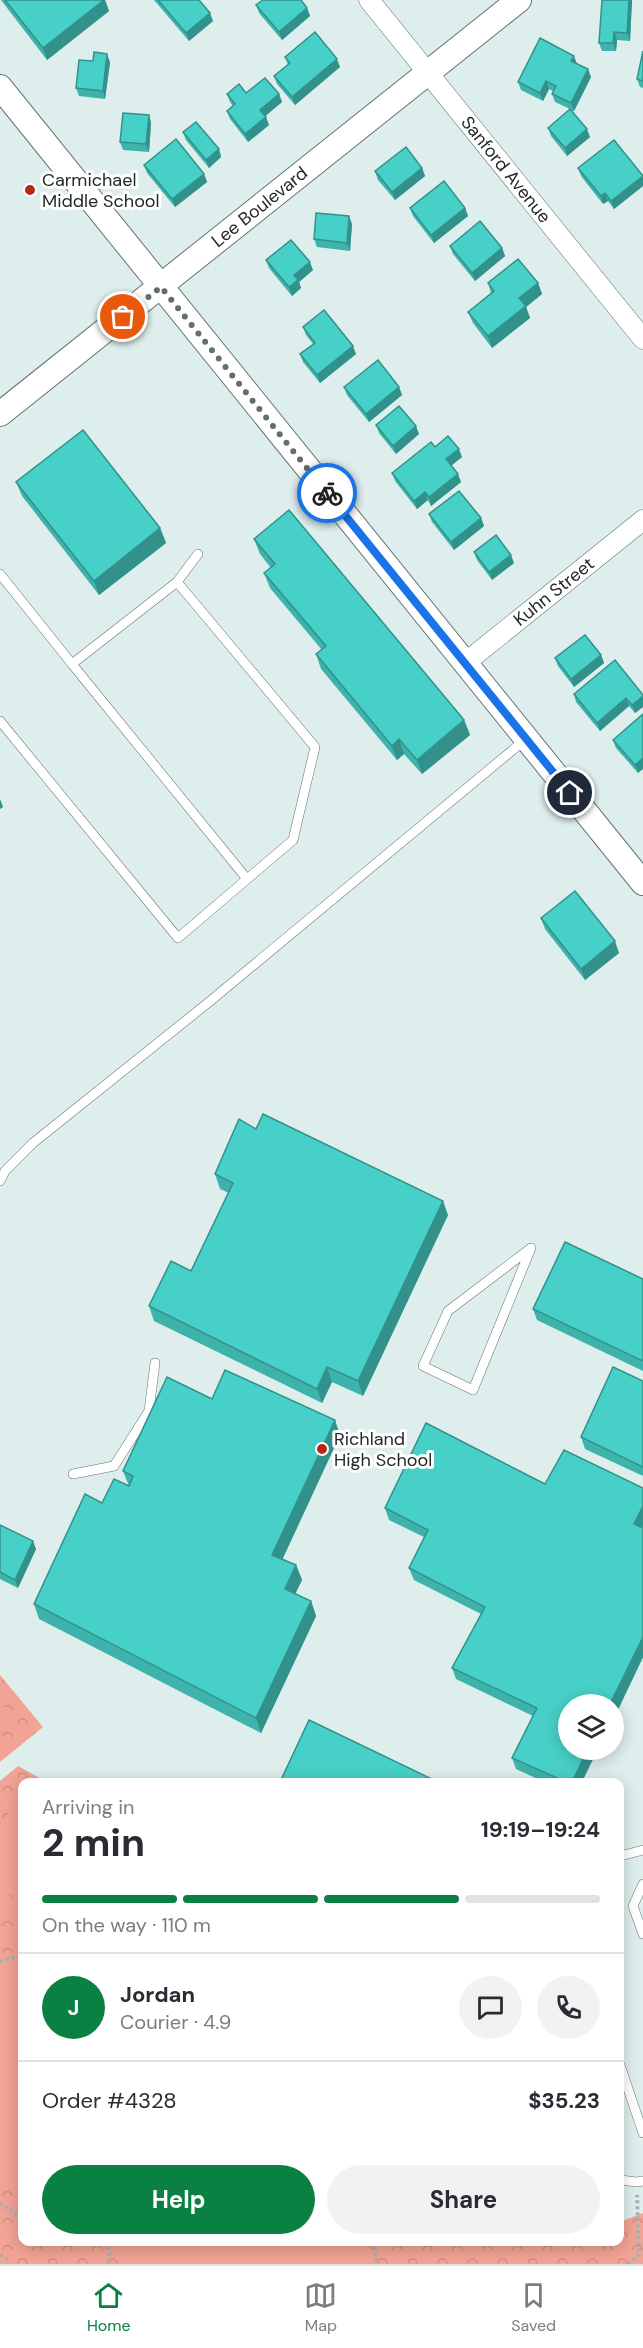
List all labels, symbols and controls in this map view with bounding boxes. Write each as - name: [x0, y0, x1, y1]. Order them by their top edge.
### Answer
- street label: Sanford Avenue: [456, 111, 556, 228]
- street label: Lee Boulevard: [206, 161, 313, 253]
- place label: Carmichael Middle School: [42, 168, 160, 213]
- marker: Carmichael Middle School: [23, 183, 37, 197]
- pin: [97, 291, 148, 342]
- icon: bag: [106, 300, 139, 333]
- courier: [297, 463, 357, 523]
- icon: bike: [311, 477, 344, 510]
- street label: Kuhn Street: [509, 552, 599, 631]
- pin: [544, 767, 595, 818]
- icon: home: [553, 776, 586, 809]
- place label: Richland High School: [334, 1427, 432, 1472]
- marker: Richland High School: [315, 1442, 329, 1456]
- map controls: [558, 1694, 624, 1760]
- button: layers: [558, 1694, 624, 1760]
- text: Arriving in: [42, 1794, 134, 1820]
- text: 19:19–19:24: [481, 1815, 600, 1844]
- text: 2 min: [42, 1817, 145, 1868]
- text: On the way · 110 m: [42, 1912, 211, 1938]
- button: chat: [459, 1976, 522, 2039]
- button: phone: [537, 1976, 600, 2039]
- text: Jordan: [120, 1980, 195, 2009]
- text: J: [68, 1993, 79, 2022]
- text: Courier · 4.9: [120, 2009, 231, 2035]
- text: Order #4328: [42, 2086, 177, 2115]
- text: $35.23: [528, 2086, 600, 2115]
- button: Help: [42, 2165, 315, 2234]
- button: Share: [327, 2165, 600, 2234]
- tab: Home: [87, 2279, 131, 2336]
- tab: Map: [304, 2279, 337, 2336]
- tab: Saved: [511, 2279, 556, 2336]

